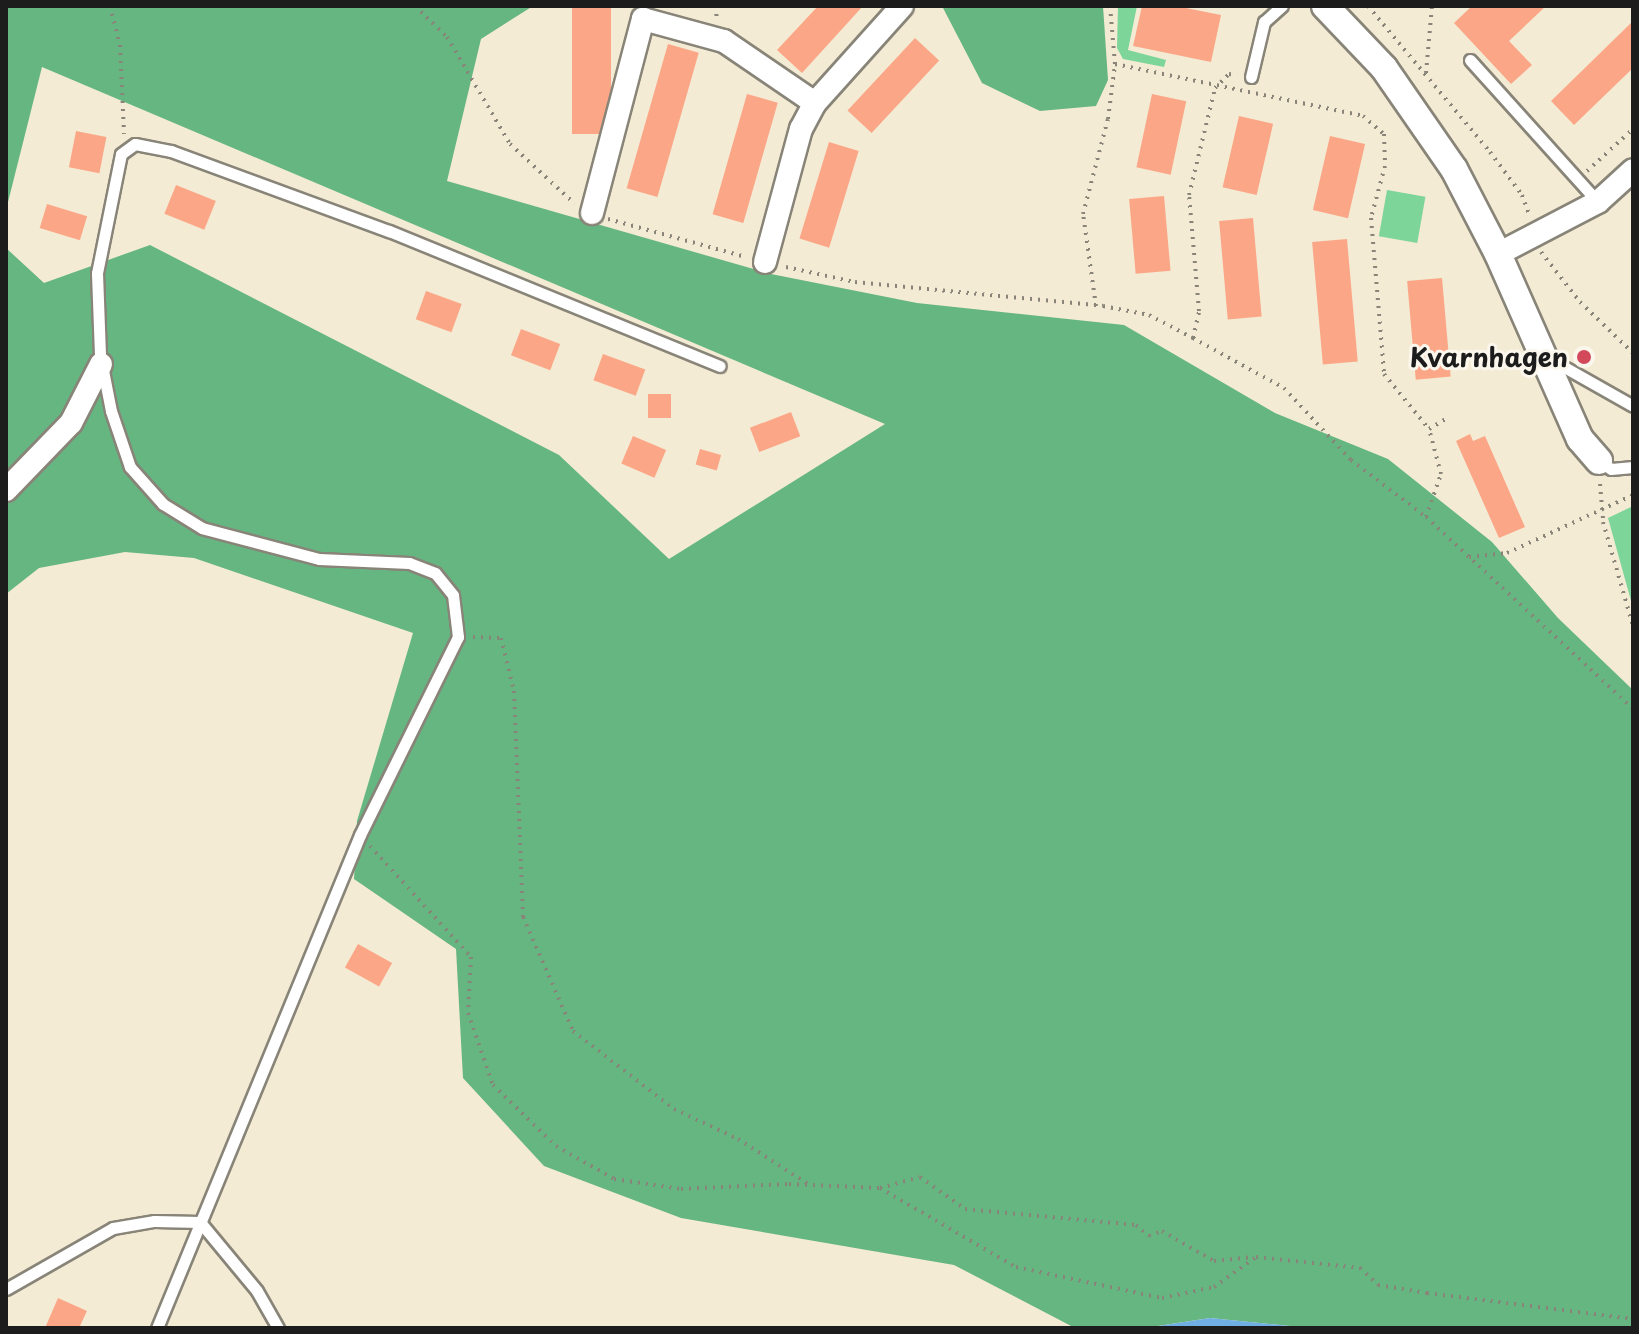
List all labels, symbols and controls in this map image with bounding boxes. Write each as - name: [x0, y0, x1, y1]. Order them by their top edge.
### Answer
- place label: Kvarnhagen: [1409, 341, 1568, 373]
- marker: Kvarnhagen: [1575, 348, 1593, 366]

